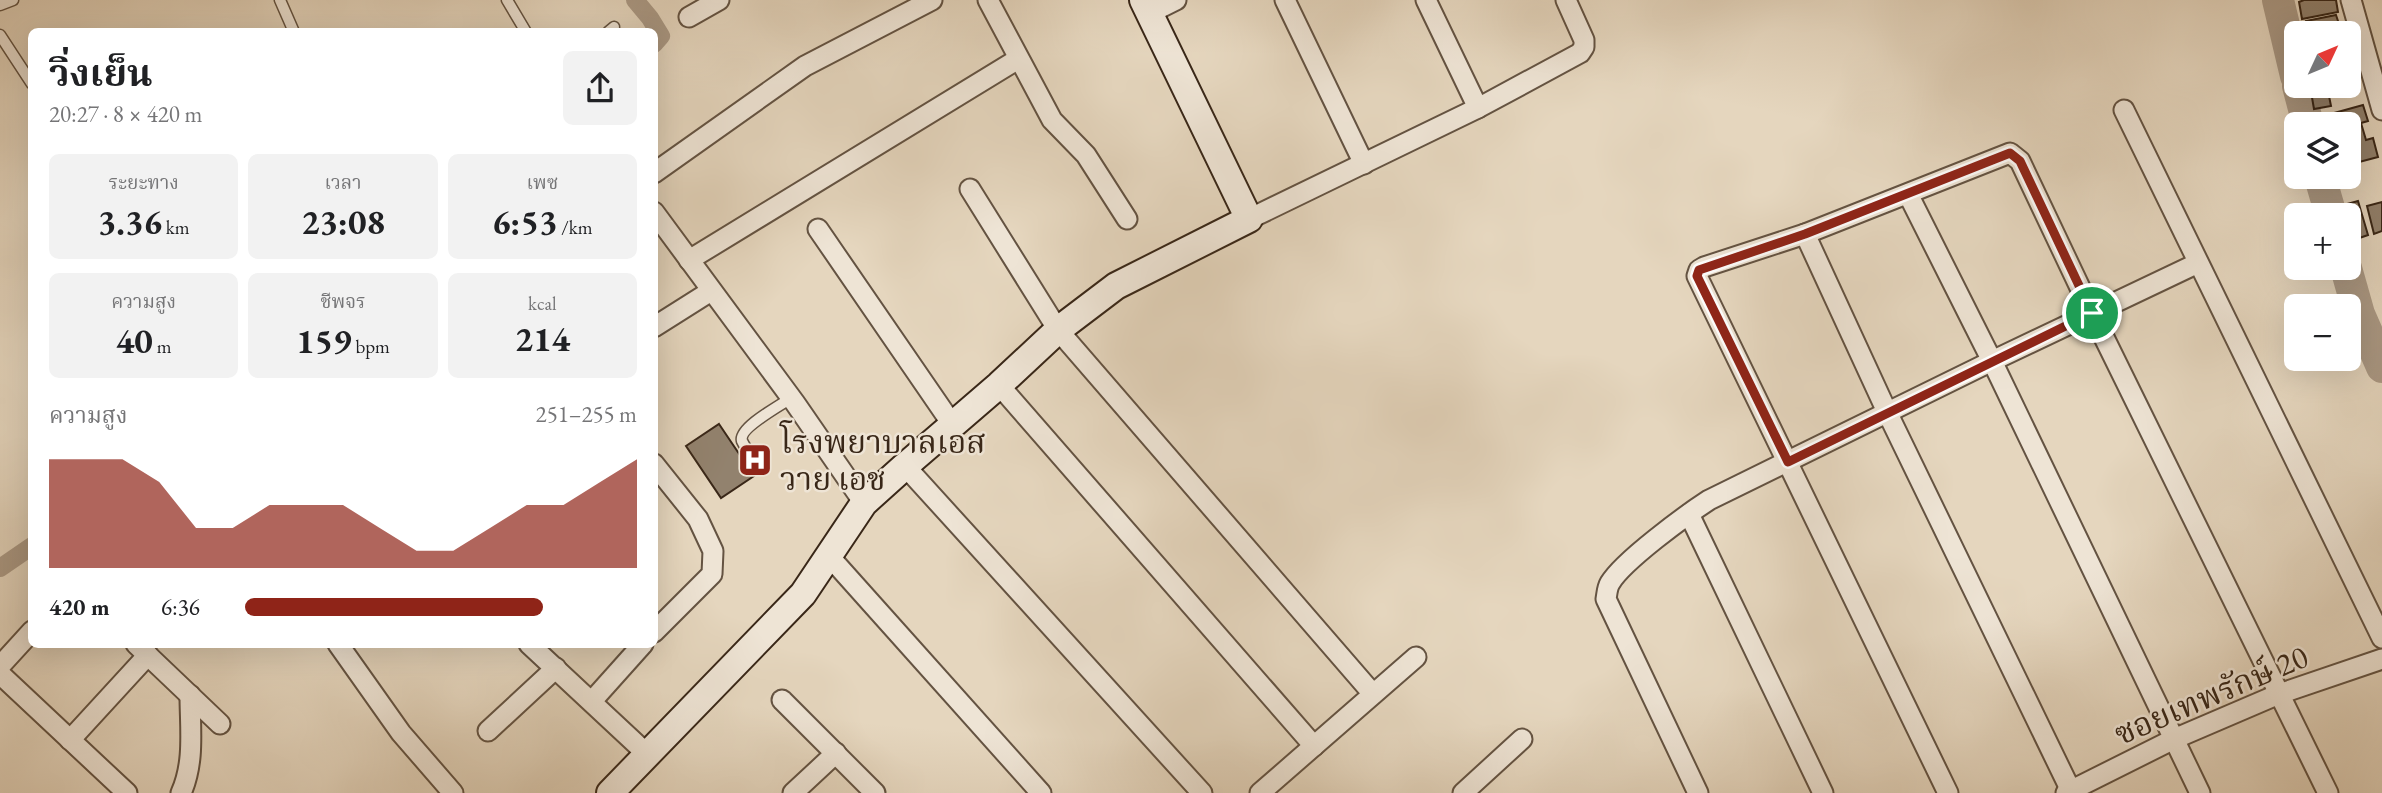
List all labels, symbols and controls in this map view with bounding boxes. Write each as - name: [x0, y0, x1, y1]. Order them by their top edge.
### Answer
- north arrow: [2284, 21, 2361, 98]
- map controls: [2284, 21, 2361, 371]
- text: วิ่งเย็น: [49, 48, 153, 97]
- button: share: [563, 51, 637, 125]
- text: 20:27 · 8 × 420 m: [49, 99, 202, 129]
- button: layers: [2284, 112, 2361, 189]
- text: ระยะทาง: [109, 170, 179, 195]
- text: เวลา: [324, 170, 362, 195]
- text: เพซ: [526, 170, 558, 195]
- text: 3.36: [98, 199, 162, 244]
- text: 23:08: [301, 199, 385, 244]
- text: 6:53: [492, 199, 557, 244]
- button: +: [2284, 203, 2361, 280]
- text: km: [162, 215, 190, 240]
- text: /km: [557, 215, 593, 240]
- pin: [2062, 283, 2122, 343]
- text: ความสูง: [111, 289, 176, 314]
- text: ชีพจร: [320, 289, 366, 314]
- text: kcal: [528, 291, 557, 316]
- icon: arrive: [2073, 294, 2111, 332]
- button: −: [2284, 294, 2361, 371]
- text: 214: [515, 316, 570, 361]
- text: 40: [116, 318, 153, 363]
- text: 159: [296, 318, 352, 363]
- text: m: [153, 334, 171, 359]
- text: bpm: [352, 334, 390, 359]
- text: 251–255 m: [536, 399, 637, 429]
- text: ความสูง: [49, 400, 127, 430]
- place label: โรงพยาบาลเอส วาย เอช: [779, 420, 986, 500]
- hospital icon: โรงพยาบาลเอส วาย เอช: [736, 441, 774, 479]
- text: 420 m: [49, 592, 110, 622]
- text: 6:36: [161, 592, 200, 622]
- street label: ซอยเทพรักษ์ 20: [2108, 635, 2314, 755]

